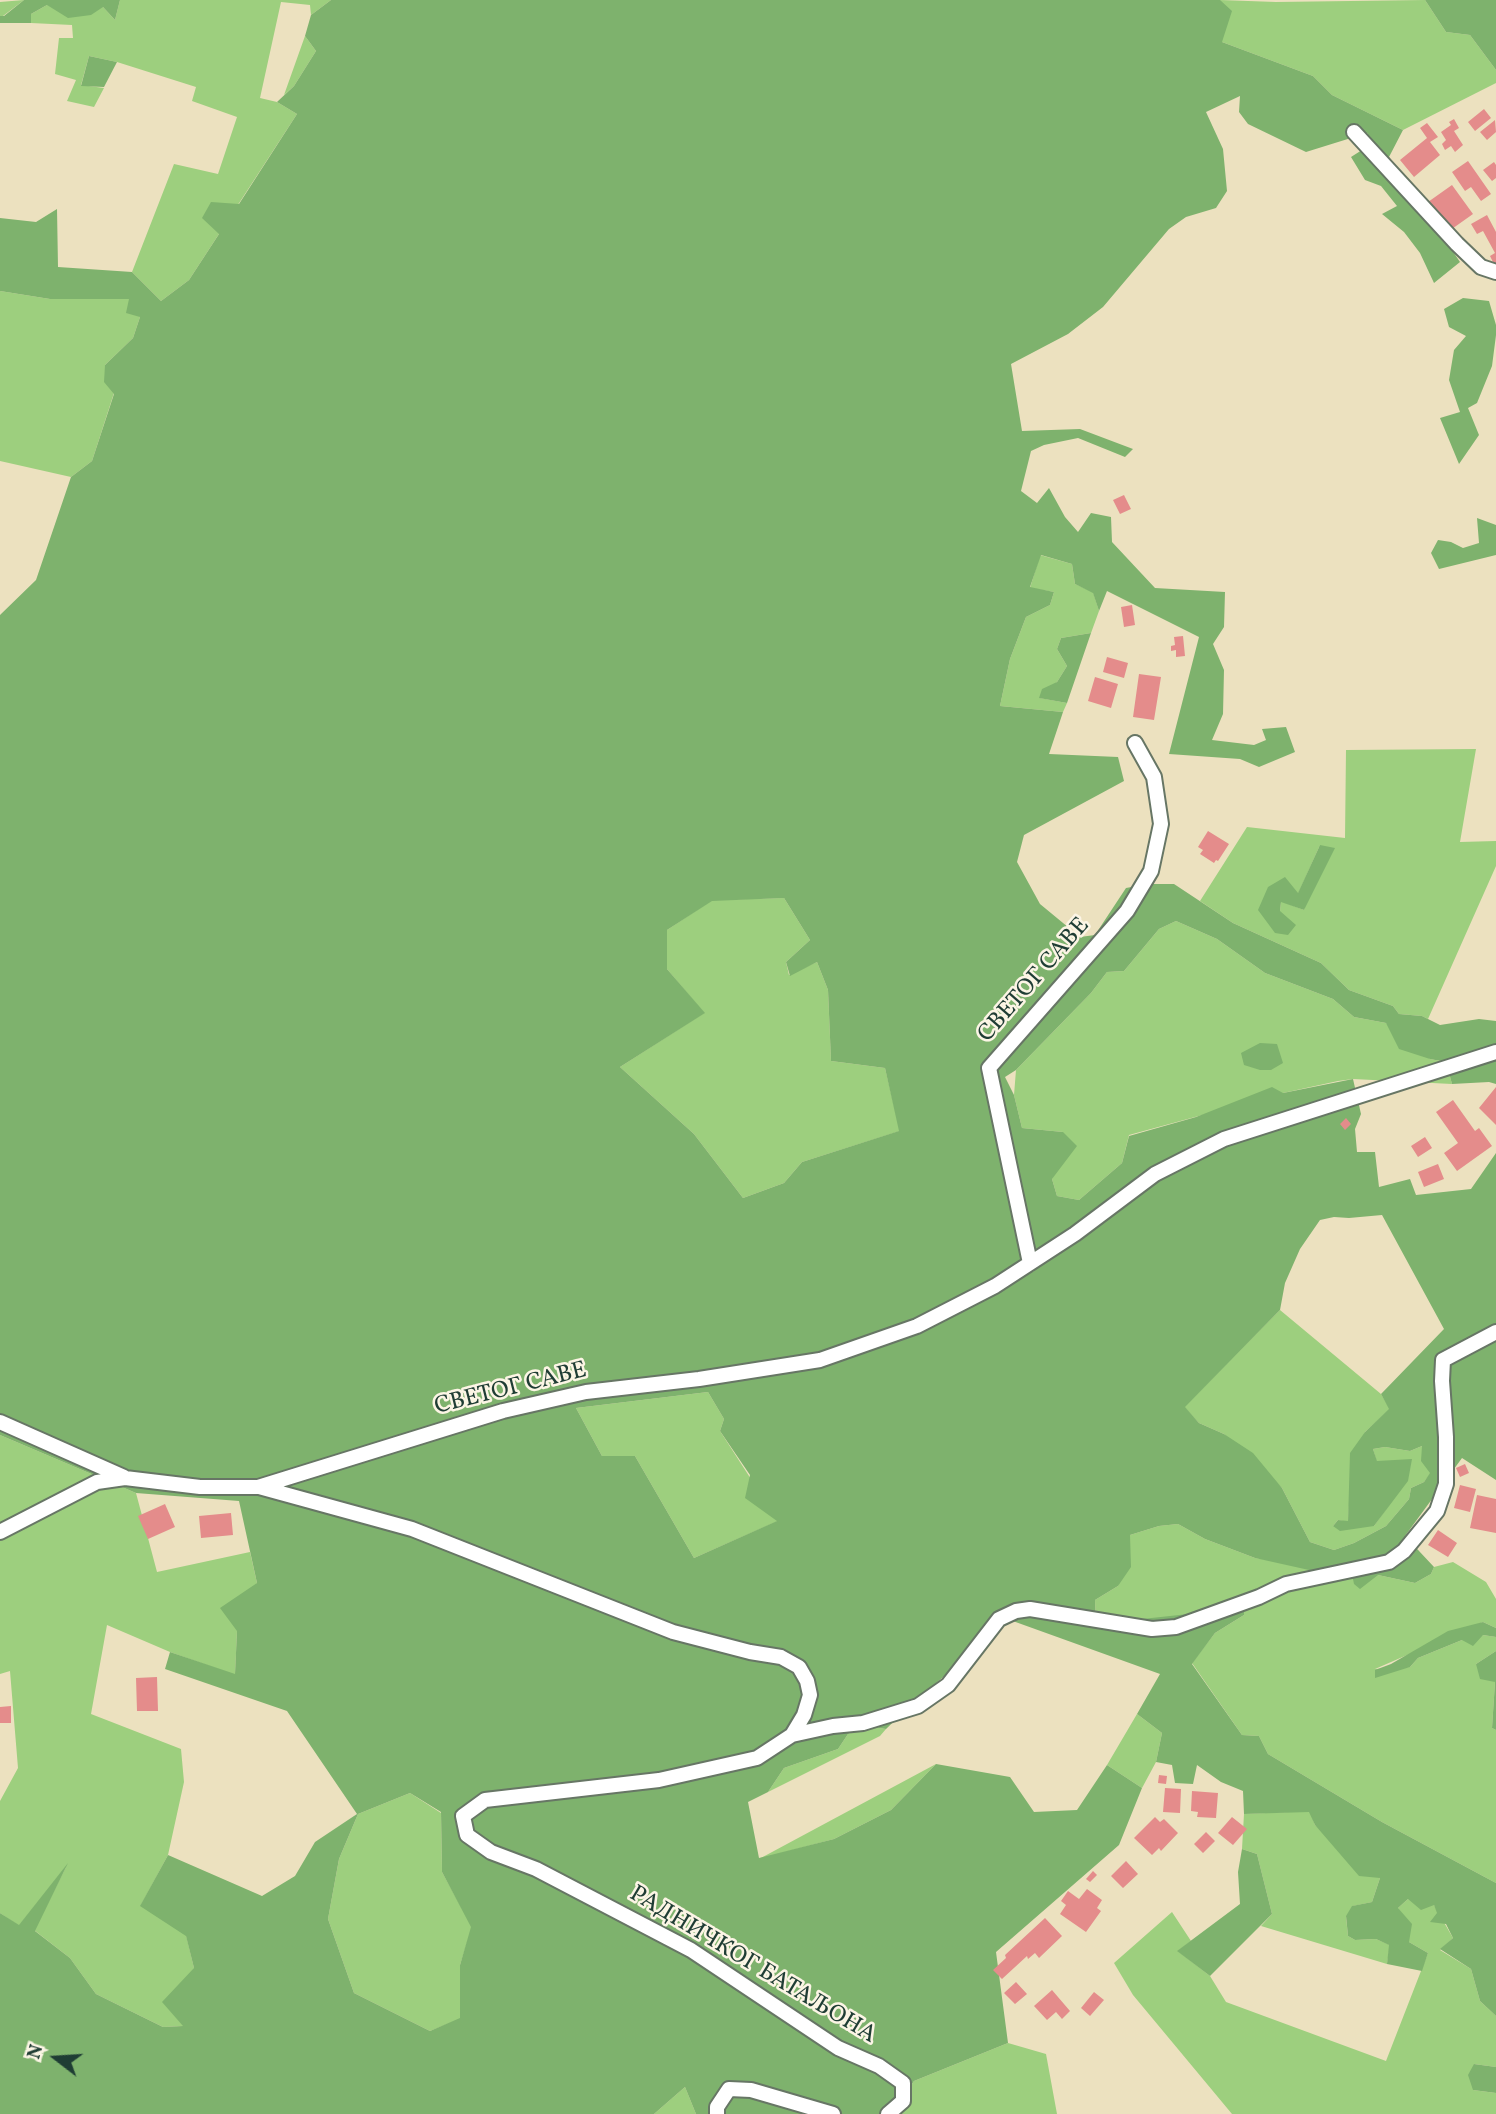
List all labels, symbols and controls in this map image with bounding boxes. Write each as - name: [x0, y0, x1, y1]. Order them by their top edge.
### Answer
- street label: СВЕТОГ САВЕ: [973, 913, 1097, 1049]
- street label: СВЕТОГ САВЕ: [432, 1357, 590, 1423]
- street label: РАДНИЧКОГ БАТАЉОНА: [623, 1881, 881, 2051]
- north arrow: [21, 2023, 91, 2093]
- text: N: [21, 2041, 50, 2062]

